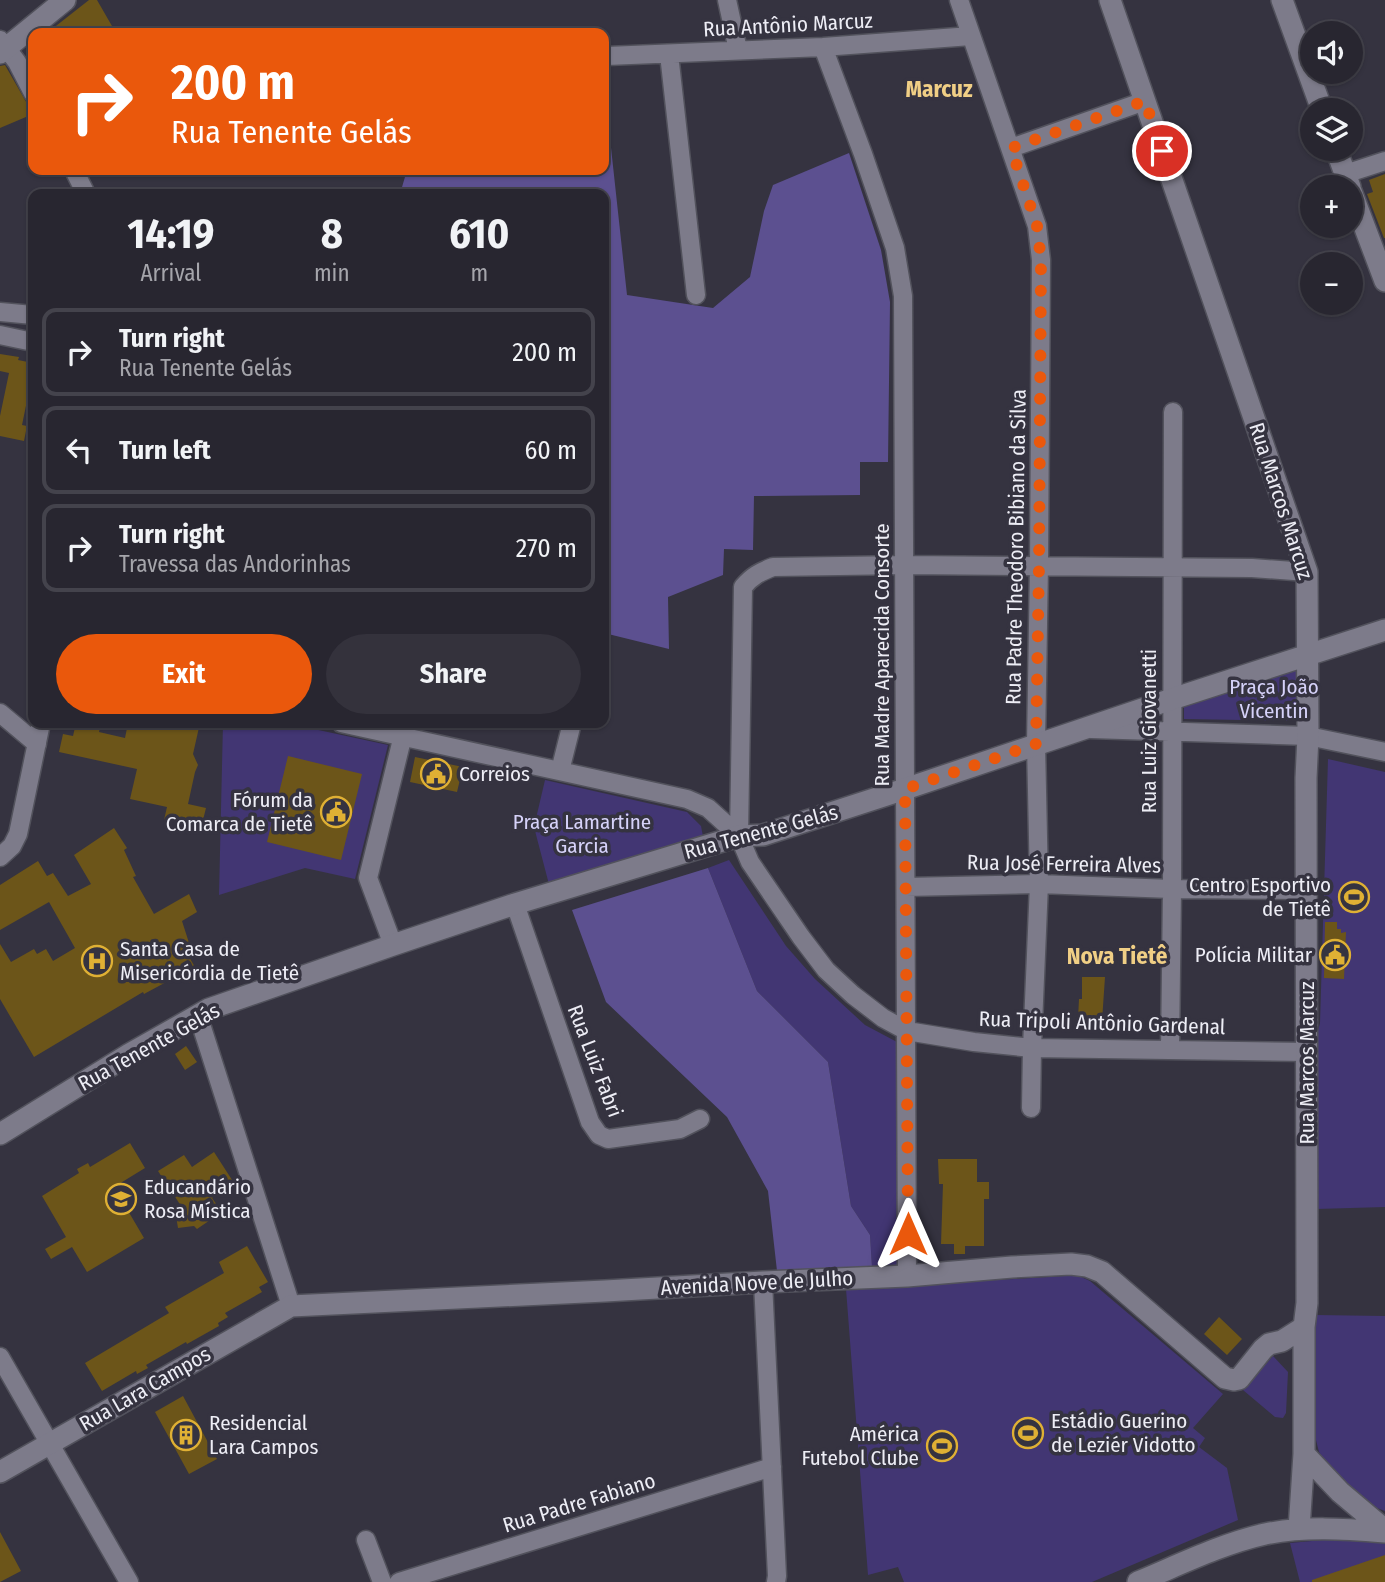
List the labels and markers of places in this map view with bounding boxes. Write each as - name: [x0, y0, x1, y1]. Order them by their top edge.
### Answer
- pin: [1132, 121, 1192, 181]
- public building icon: Correios: [419, 757, 453, 791]
- place label: Correios: [459, 761, 530, 787]
- place label: Fórum da Comarca de Tietê: [166, 787, 313, 837]
- public building icon: Fórum da Comarca de Tietê: [319, 795, 353, 829]
- place label: Centro Esportivo de Tietê: [1189, 872, 1331, 922]
- sports icon: Centro Esportivo de Tietê: [1337, 880, 1371, 914]
- place label: Santa Casa de Misericórdia de Tietê: [120, 936, 299, 986]
- public building icon: Polícia Militar: [1318, 938, 1352, 972]
- place label: Polícia Militar: [1195, 942, 1313, 968]
- hospital icon: Santa Casa de Misericórdia de Tietê: [80, 944, 114, 978]
- place label: Educandário Rosa Mística: [144, 1174, 251, 1224]
- school or university icon: Educandário Rosa Mística: [104, 1182, 138, 1216]
- place label: Estádio Guerino de Leziér Vidotto: [1051, 1408, 1196, 1458]
- place label: Residencial Lara Campos: [209, 1410, 318, 1460]
- sports icon: Estádio Guerino de Leziér Vidotto: [1011, 1416, 1045, 1450]
- building icon: Residencial Lara Campos: [169, 1418, 203, 1452]
- place label: América Futebol Clube: [801, 1421, 919, 1471]
- sports icon: América Futebol Clube: [925, 1429, 959, 1463]

